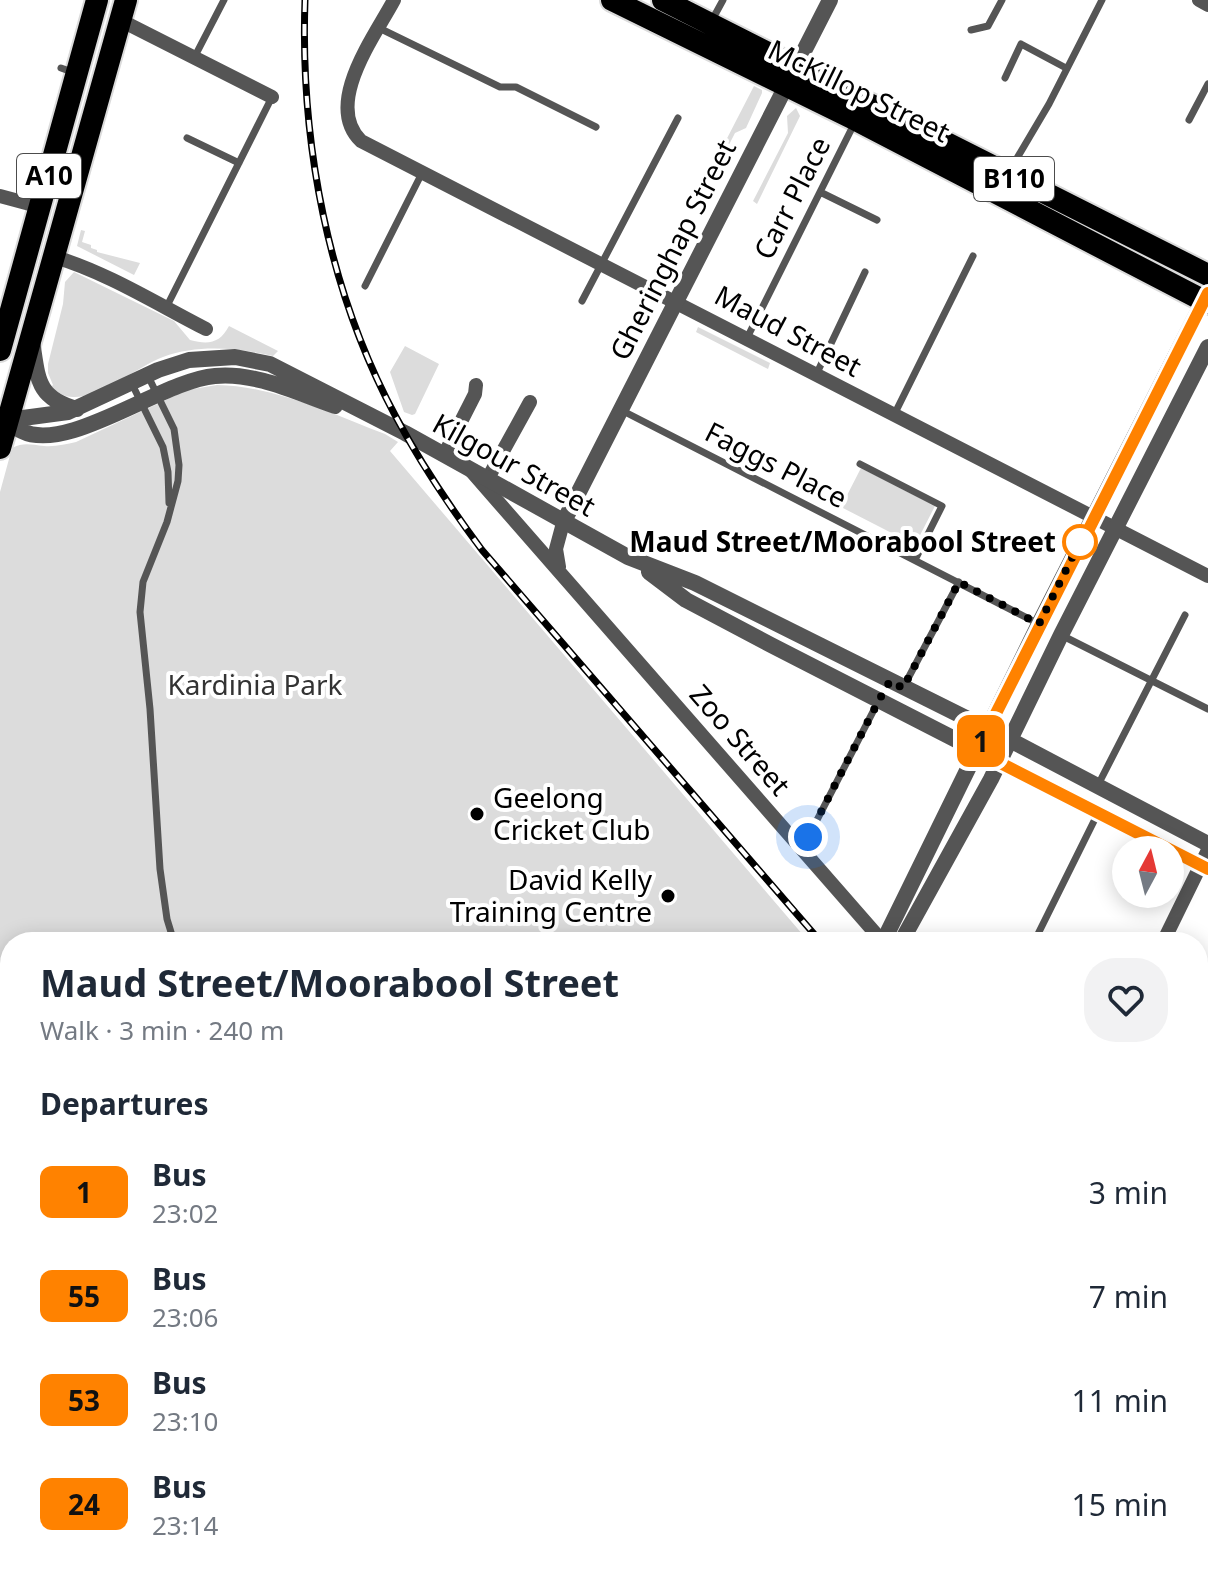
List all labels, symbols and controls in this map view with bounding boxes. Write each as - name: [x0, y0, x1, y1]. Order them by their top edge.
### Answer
- street label: McKillop Street: [762, 30, 957, 150]
- street label: Carr Place: [744, 130, 838, 265]
- street label: Gheringhap Street: [600, 133, 744, 366]
- road number: A10: [17, 154, 81, 198]
- road number: B110: [974, 157, 1054, 201]
- street label: Maud Street: [708, 276, 869, 385]
- street label: Kilgour Street: [426, 404, 603, 524]
- street label: Faggs Place: [699, 412, 854, 516]
- place label: Maud Street/Moorabool Street: [629, 522, 1056, 560]
- marker: Maud Street/Moorabool Street: [1063, 525, 1097, 559]
- park label: Kardinia Park: [167, 665, 343, 703]
- street label: Zoo Street: [682, 676, 799, 803]
- line badge: 1: [955, 715, 1007, 767]
- text: 1: [973, 722, 989, 760]
- place label: Geelong Cricket Club: [493, 778, 651, 848]
- marker: Geelong Cricket Club: [468, 805, 486, 823]
- your location: [788, 817, 828, 857]
- north arrow: [1112, 836, 1184, 908]
- map controls: [1112, 836, 1184, 908]
- place label: David Kelly Training Centre: [450, 860, 653, 930]
- marker: David Kelly Training Centre: [659, 887, 677, 905]
- text: Maud Street/Moorabool Street: [40, 956, 619, 1008]
- button: heart: [1084, 958, 1168, 1042]
- text: Walk · 3 min · 240 m: [40, 1012, 284, 1048]
- text: Departures: [40, 1083, 209, 1124]
- text: Bus: [152, 1154, 207, 1195]
- text: 3 min: [1089, 1172, 1168, 1213]
- text: 1: [76, 1173, 92, 1211]
- text: 23:02: [152, 1195, 218, 1231]
- text: Bus: [152, 1258, 207, 1299]
- text: 7 min: [1089, 1276, 1168, 1317]
- text: 55: [68, 1277, 100, 1315]
- text: 23:06: [152, 1299, 218, 1335]
- text: Bus: [152, 1362, 207, 1403]
- text: 11 min: [1072, 1380, 1168, 1421]
- text: 53: [68, 1381, 100, 1419]
- text: 23:10: [152, 1403, 218, 1439]
- text: Bus: [152, 1466, 207, 1507]
- text: 15 min: [1072, 1484, 1168, 1525]
- text: 24: [68, 1485, 100, 1523]
- text: 23:14: [152, 1507, 218, 1543]

